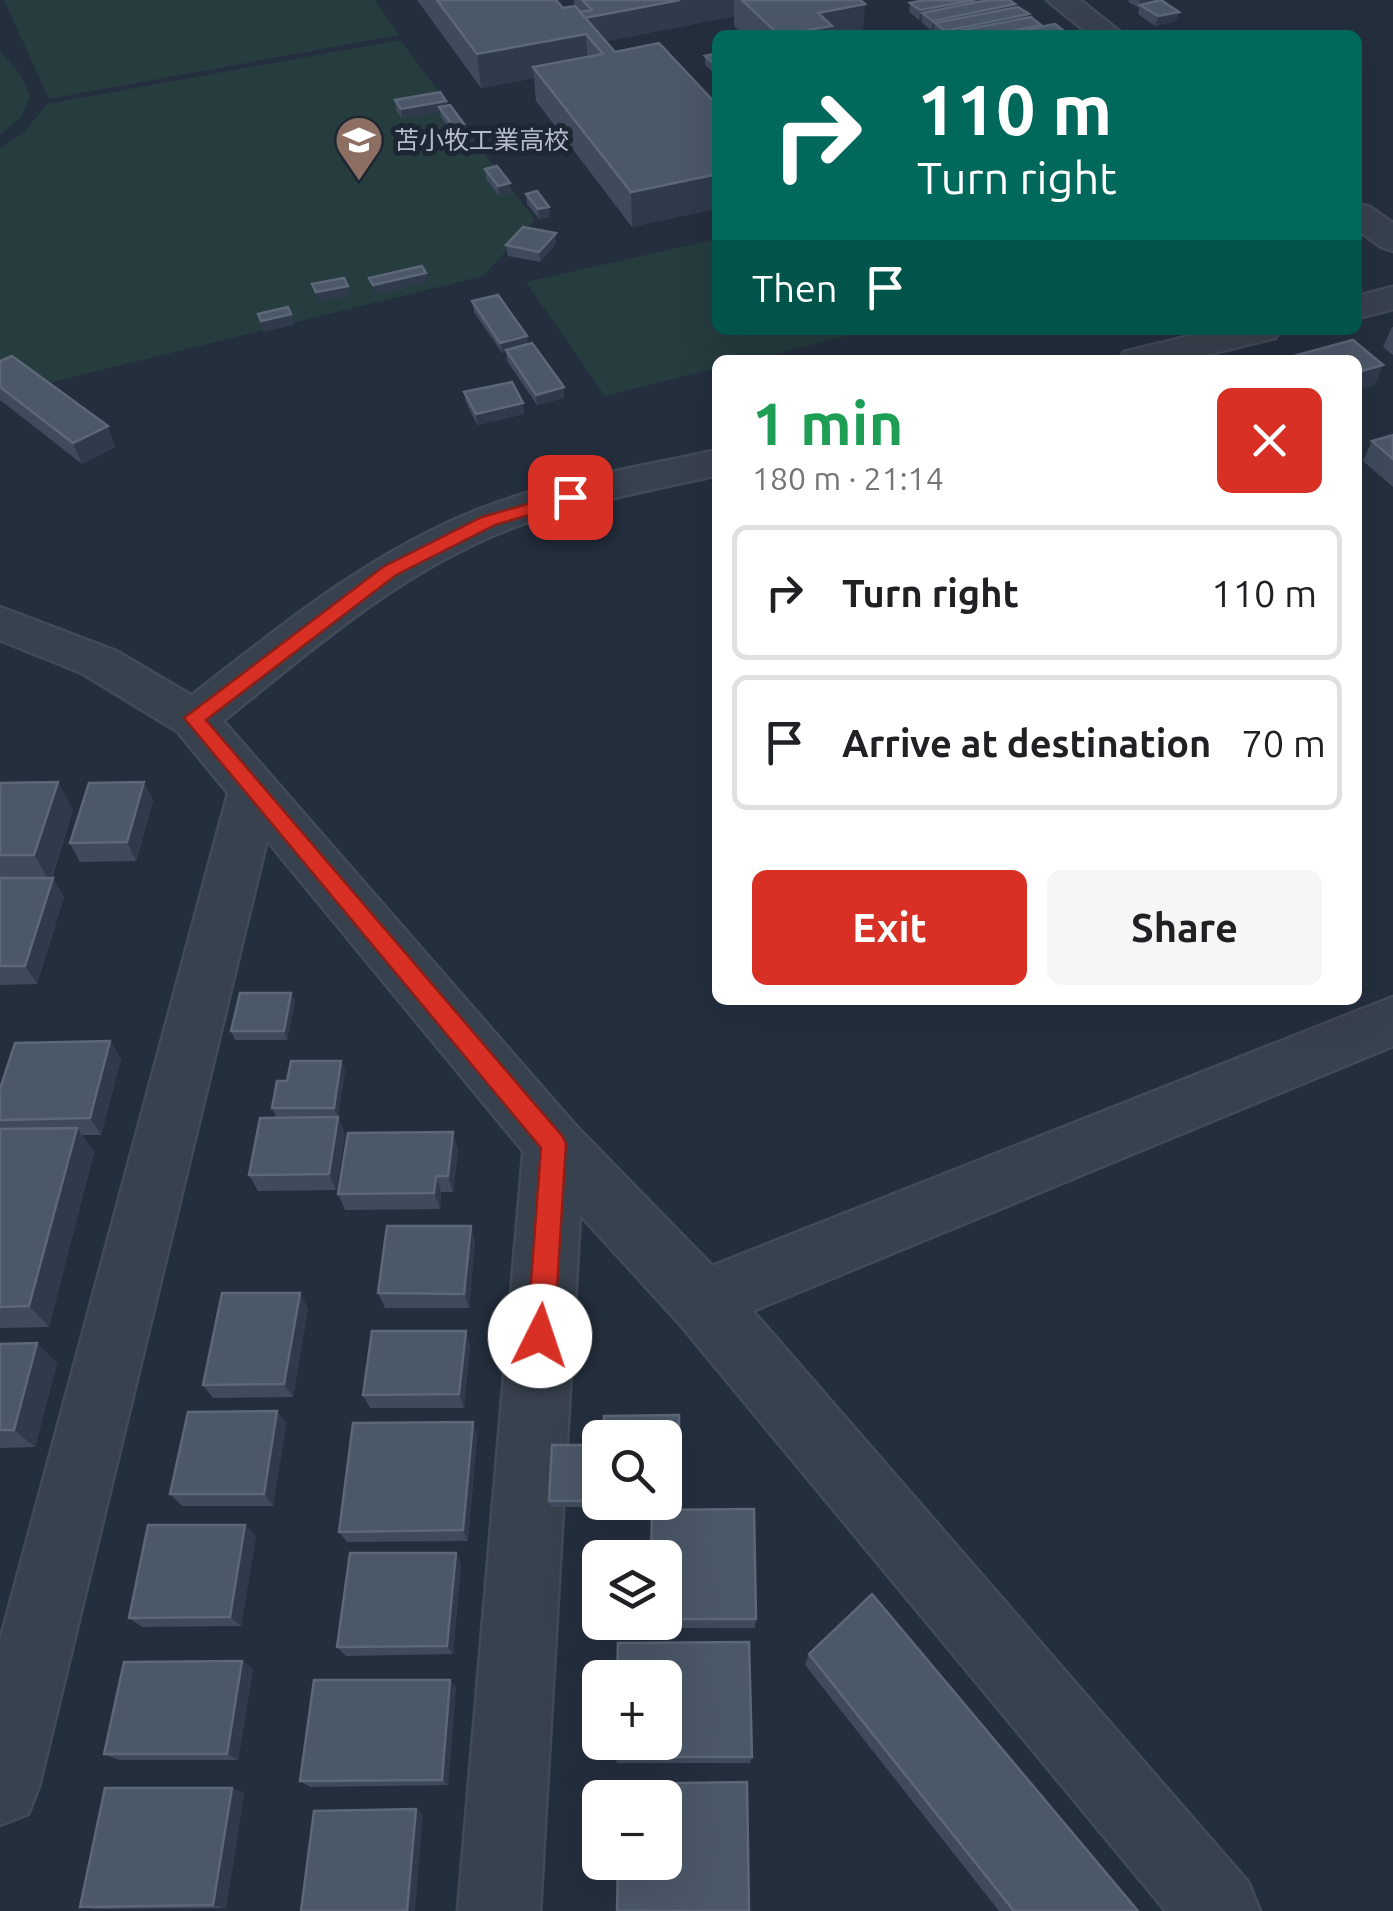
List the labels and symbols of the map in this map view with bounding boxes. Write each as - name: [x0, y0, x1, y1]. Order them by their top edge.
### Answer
- school or university icon: 苫小牧工業高校: [333, 114, 385, 182]
- place label: 苫小牧工業高校: [394, 126, 569, 154]
- pin: [528, 455, 613, 540]
- position arrow: [488, 1284, 592, 1388]

